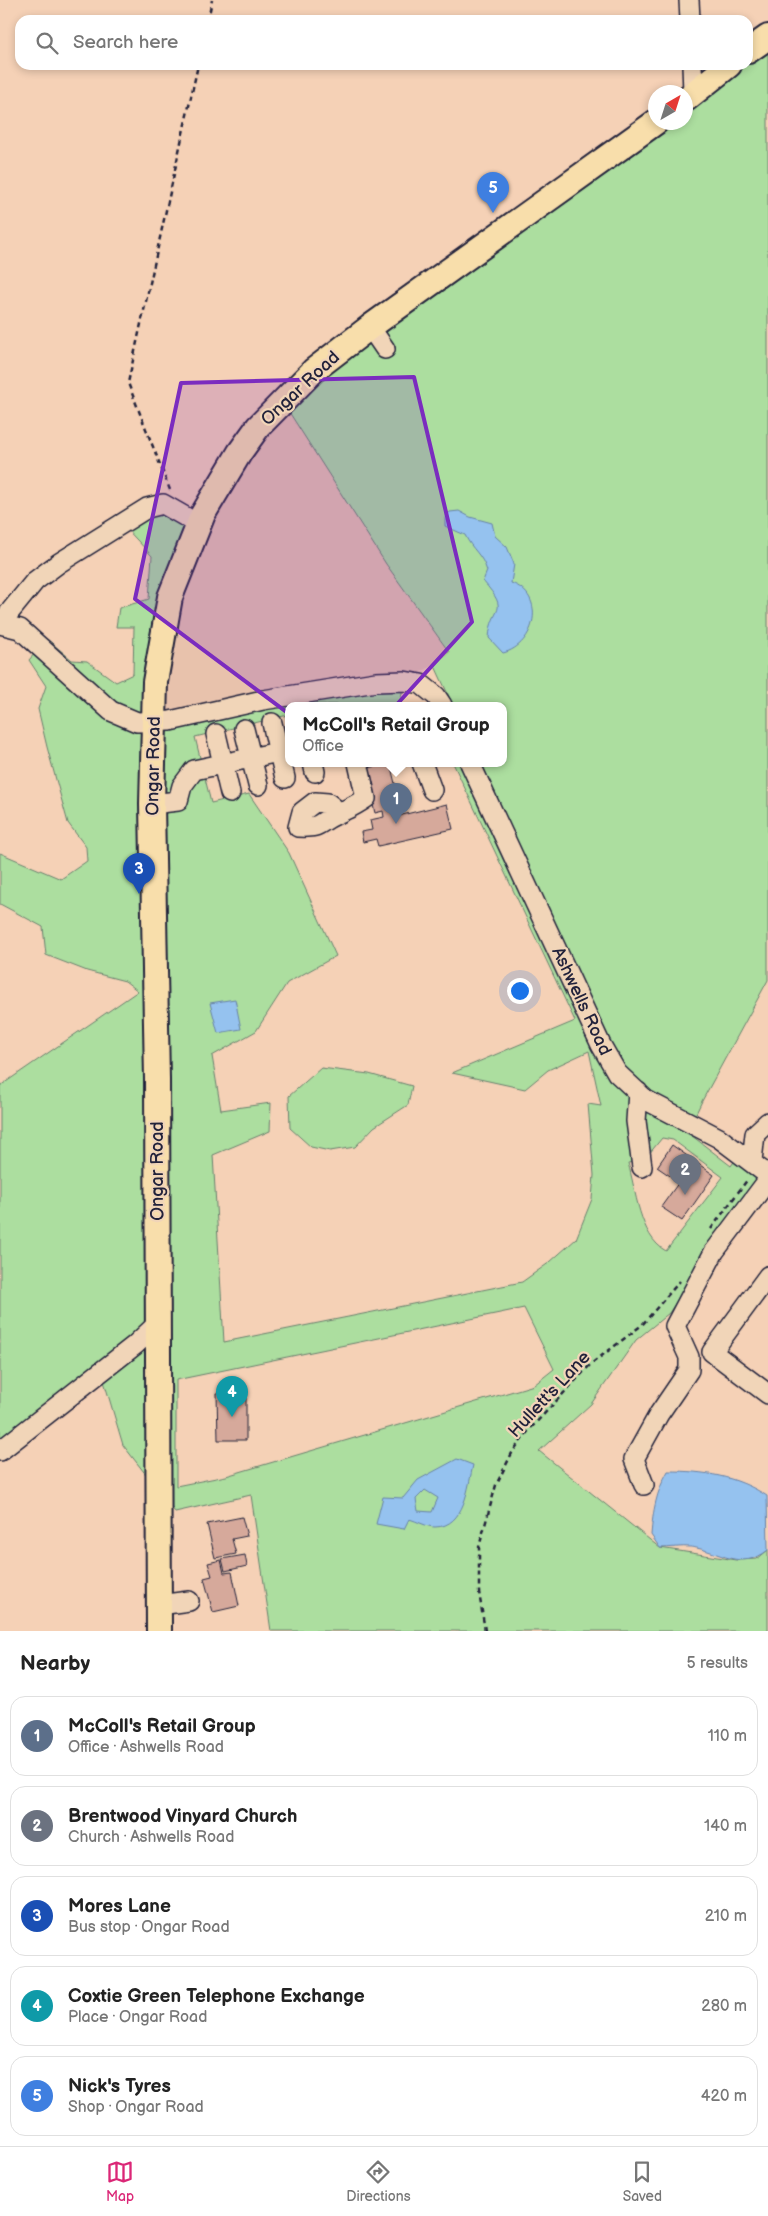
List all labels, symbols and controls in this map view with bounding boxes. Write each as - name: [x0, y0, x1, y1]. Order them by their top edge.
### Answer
- search box: [15, 15, 753, 70]
- icon: search: [33, 29, 61, 57]
- text: Search here: [73, 31, 178, 54]
- north arrow: [648, 85, 693, 130]
- pin: 5: [477, 172, 509, 213]
- street label: Ongar Road: [257, 347, 344, 430]
- popup: [285, 702, 507, 767]
- text: McColl's Retail Group: [302, 714, 490, 737]
- street label: Ongar Road: [142, 716, 165, 816]
- text: Office: [302, 737, 344, 756]
- pin: 1: [380, 783, 412, 824]
- pin: 3: [123, 853, 155, 894]
- street label: Ashwells Road: [547, 944, 616, 1059]
- your location: [507, 978, 533, 1004]
- street label: Ongar Road: [147, 1121, 168, 1221]
- pin: 2: [669, 1154, 701, 1195]
- street label: Hullett's Lane: [504, 1347, 595, 1442]
- pin: 4: [216, 1376, 248, 1417]
- text: Nearby: [20, 1651, 90, 1676]
- text: 5 results: [686, 1654, 748, 1673]
- text: McColl's Retail Group: [68, 1715, 256, 1738]
- text: 1: [34, 1727, 40, 1746]
- text: 110 m: [708, 1727, 747, 1746]
- text: Office · Ashwells Road: [68, 1738, 224, 1757]
- text: Brentwood Vinyard Church: [68, 1805, 297, 1828]
- text: 2: [32, 1817, 42, 1836]
- text: 140 m: [704, 1817, 747, 1836]
- text: Church · Ashwells Road: [68, 1828, 234, 1847]
- text: Mores Lane: [68, 1895, 171, 1918]
- text: 3: [32, 1907, 42, 1926]
- text: 210 m: [705, 1907, 747, 1926]
- text: Bus stop · Ongar Road: [68, 1918, 230, 1937]
- text: Coxtie Green Telephone Exchange: [68, 1985, 365, 2008]
- text: 4: [32, 1997, 42, 2016]
- text: 280 m: [701, 1997, 747, 2016]
- text: Place · Ongar Road: [68, 2008, 207, 2027]
- text: Nick's Tyres: [68, 2075, 171, 2098]
- text: 5: [32, 2087, 42, 2106]
- text: 420 m: [701, 2087, 747, 2106]
- text: Shop · Ongar Road: [68, 2098, 204, 2117]
- tab: Map: [106, 2158, 134, 2205]
- tab: Directions: [346, 2158, 411, 2205]
- tab: Saved: [623, 2158, 662, 2205]

